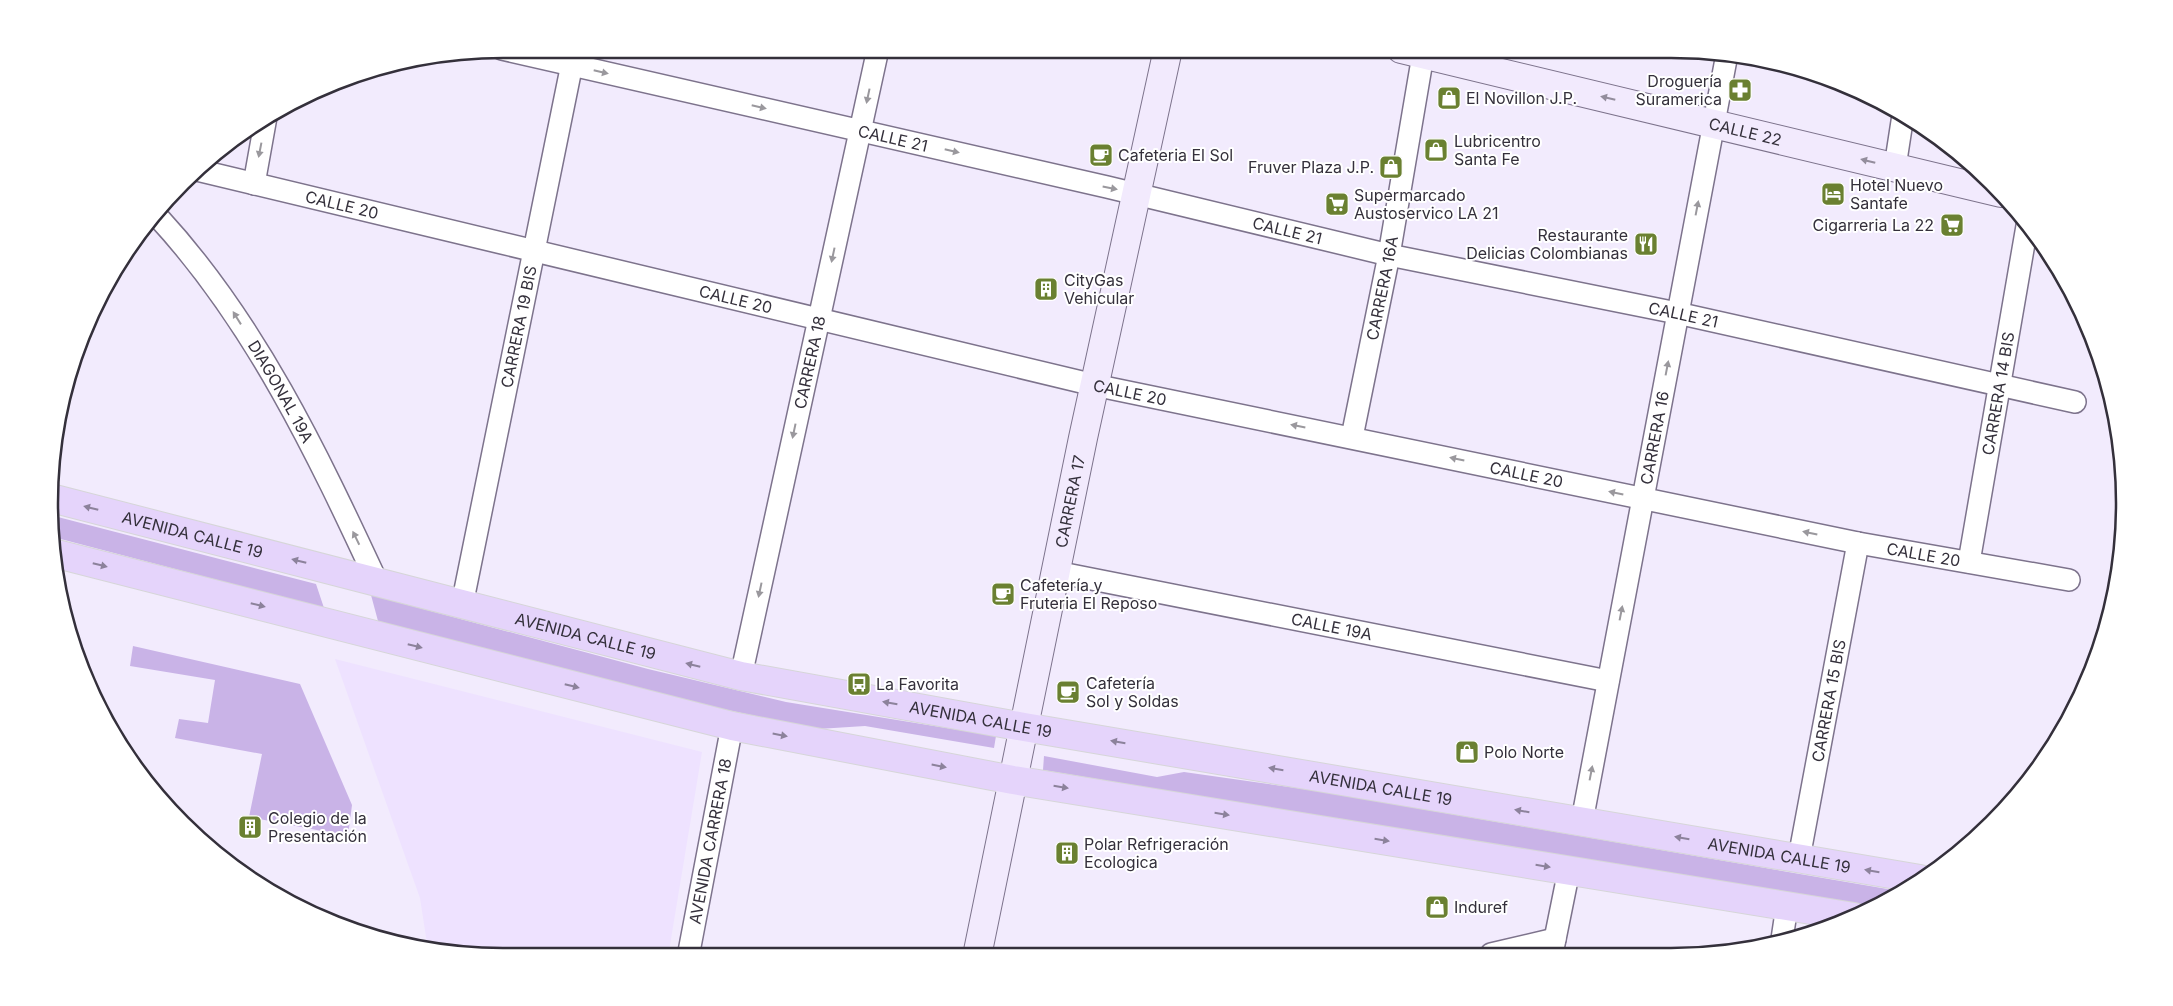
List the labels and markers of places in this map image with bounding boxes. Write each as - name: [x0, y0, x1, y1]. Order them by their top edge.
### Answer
- place label: Droguería Suramerica: [1635, 71, 1722, 109]
- pharmacy icon: Droguería Suramerica: [1727, 77, 1753, 103]
- shop icon: El Novillon J.P.: [1436, 85, 1462, 111]
- place label: El Novillon J.P.: [1466, 88, 1577, 108]
- place label: Lubricentro Santa Fe: [1454, 131, 1541, 169]
- shop icon: Lubricentro Santa Fe: [1423, 137, 1449, 163]
- cafe icon: Cafeteria El Sol: [1088, 142, 1114, 168]
- place label: Cafeteria El Sol: [1118, 145, 1233, 165]
- shop icon: Fruver Plaza J.P.: [1378, 154, 1404, 180]
- place label: Fruver Plaza J.P.: [1248, 157, 1374, 177]
- place label: Hotel Nuevo Santafe: [1850, 175, 1943, 213]
- hotel icon: Hotel Nuevo Santafe: [1820, 181, 1846, 207]
- place label: Supermarcado Austoservico LA 21: [1354, 185, 1499, 223]
- supermarket icon: Supermarcado Austoservico LA 21: [1324, 191, 1350, 217]
- supermarket icon: Cigarreria La 22: [1939, 212, 1965, 238]
- place label: Cigarreria La 22: [1813, 215, 1934, 235]
- place label: Restaurante Delicias Colombianas: [1466, 225, 1628, 263]
- restaurant icon: Restaurante Delicias Colombianas: [1633, 231, 1659, 257]
- place label: CityGas Vehicular: [1064, 270, 1134, 308]
- building icon: CityGas Vehicular: [1033, 276, 1059, 302]
- place label: Cafetería y Fruteria El Reposo: [1020, 575, 1157, 613]
- cafe icon: Cafetería y Fruteria El Reposo: [990, 581, 1016, 607]
- bus stop icon: La Favorita: [846, 671, 872, 697]
- place label: Cafetería Sol y Soldas: [1086, 673, 1179, 711]
- place label: La Favorita: [876, 674, 959, 694]
- cafe icon: Cafetería Sol y Soldas: [1055, 679, 1081, 705]
- shop icon: Polo Norte: [1454, 739, 1480, 765]
- place label: Polo Norte: [1484, 742, 1564, 762]
- place label: Colegio de la Presentación: [268, 808, 367, 846]
- building icon: Colegio de la Presentación: [237, 814, 263, 840]
- place label: Polar Refrigeración Ecologica: [1084, 834, 1229, 872]
- building icon: Polar Refrigeración Ecologica: [1054, 840, 1080, 866]
- shop icon: Induref: [1424, 894, 1450, 920]
- place label: Induref: [1454, 897, 1508, 917]

